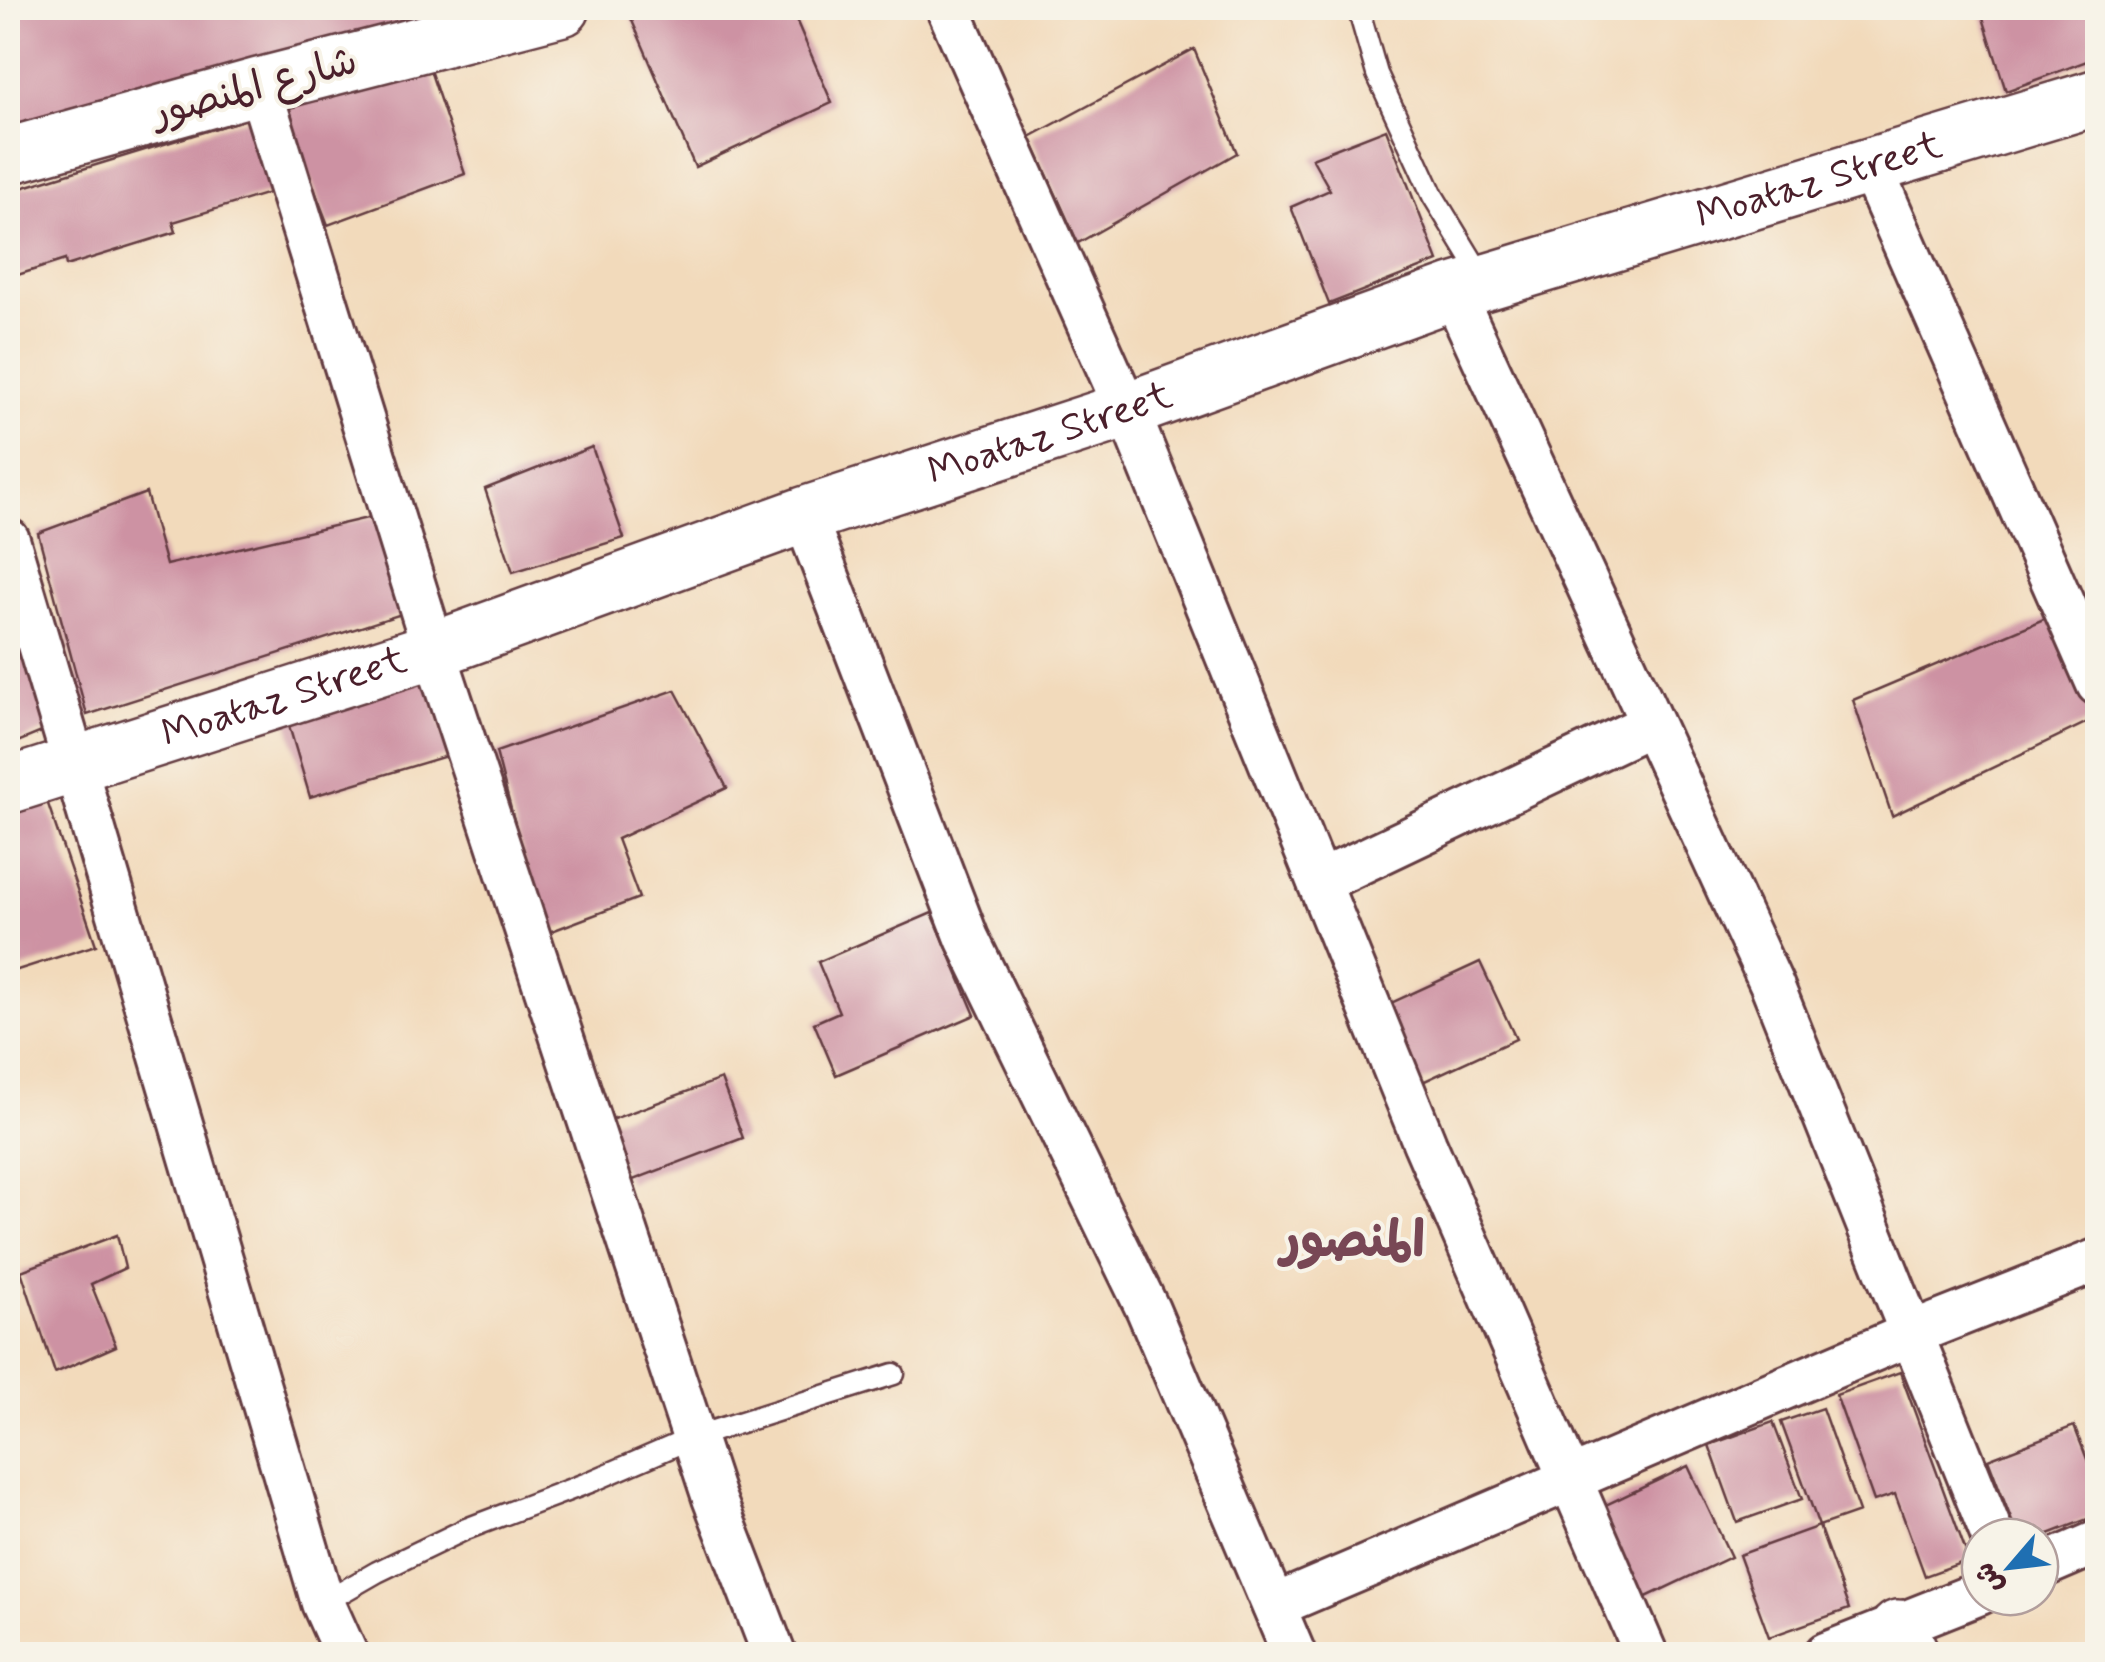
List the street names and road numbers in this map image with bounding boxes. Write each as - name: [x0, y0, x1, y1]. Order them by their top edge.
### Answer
- street label: شارع المنصور: [144, 36, 363, 141]
- street label: Moataz Street: [1690, 120, 1948, 243]
- street label: Moataz Street: [921, 370, 1179, 499]
- street label: Moataz Street: [155, 634, 413, 761]

